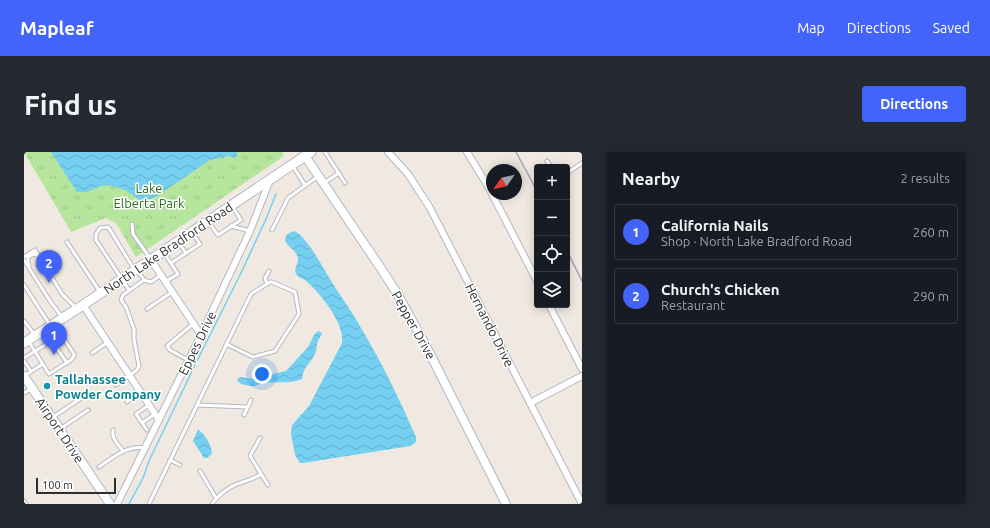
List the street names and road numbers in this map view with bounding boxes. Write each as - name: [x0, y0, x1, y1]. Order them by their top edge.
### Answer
- street label: North Lake Bradford Road: [101, 200, 235, 296]
- street label: Hernando Drive: [463, 281, 517, 369]
- street label: Pepper Drive: [390, 288, 438, 362]
- street label: Eppes Drive: [176, 309, 218, 377]
- street label: Airport Drive: [33, 395, 87, 465]

